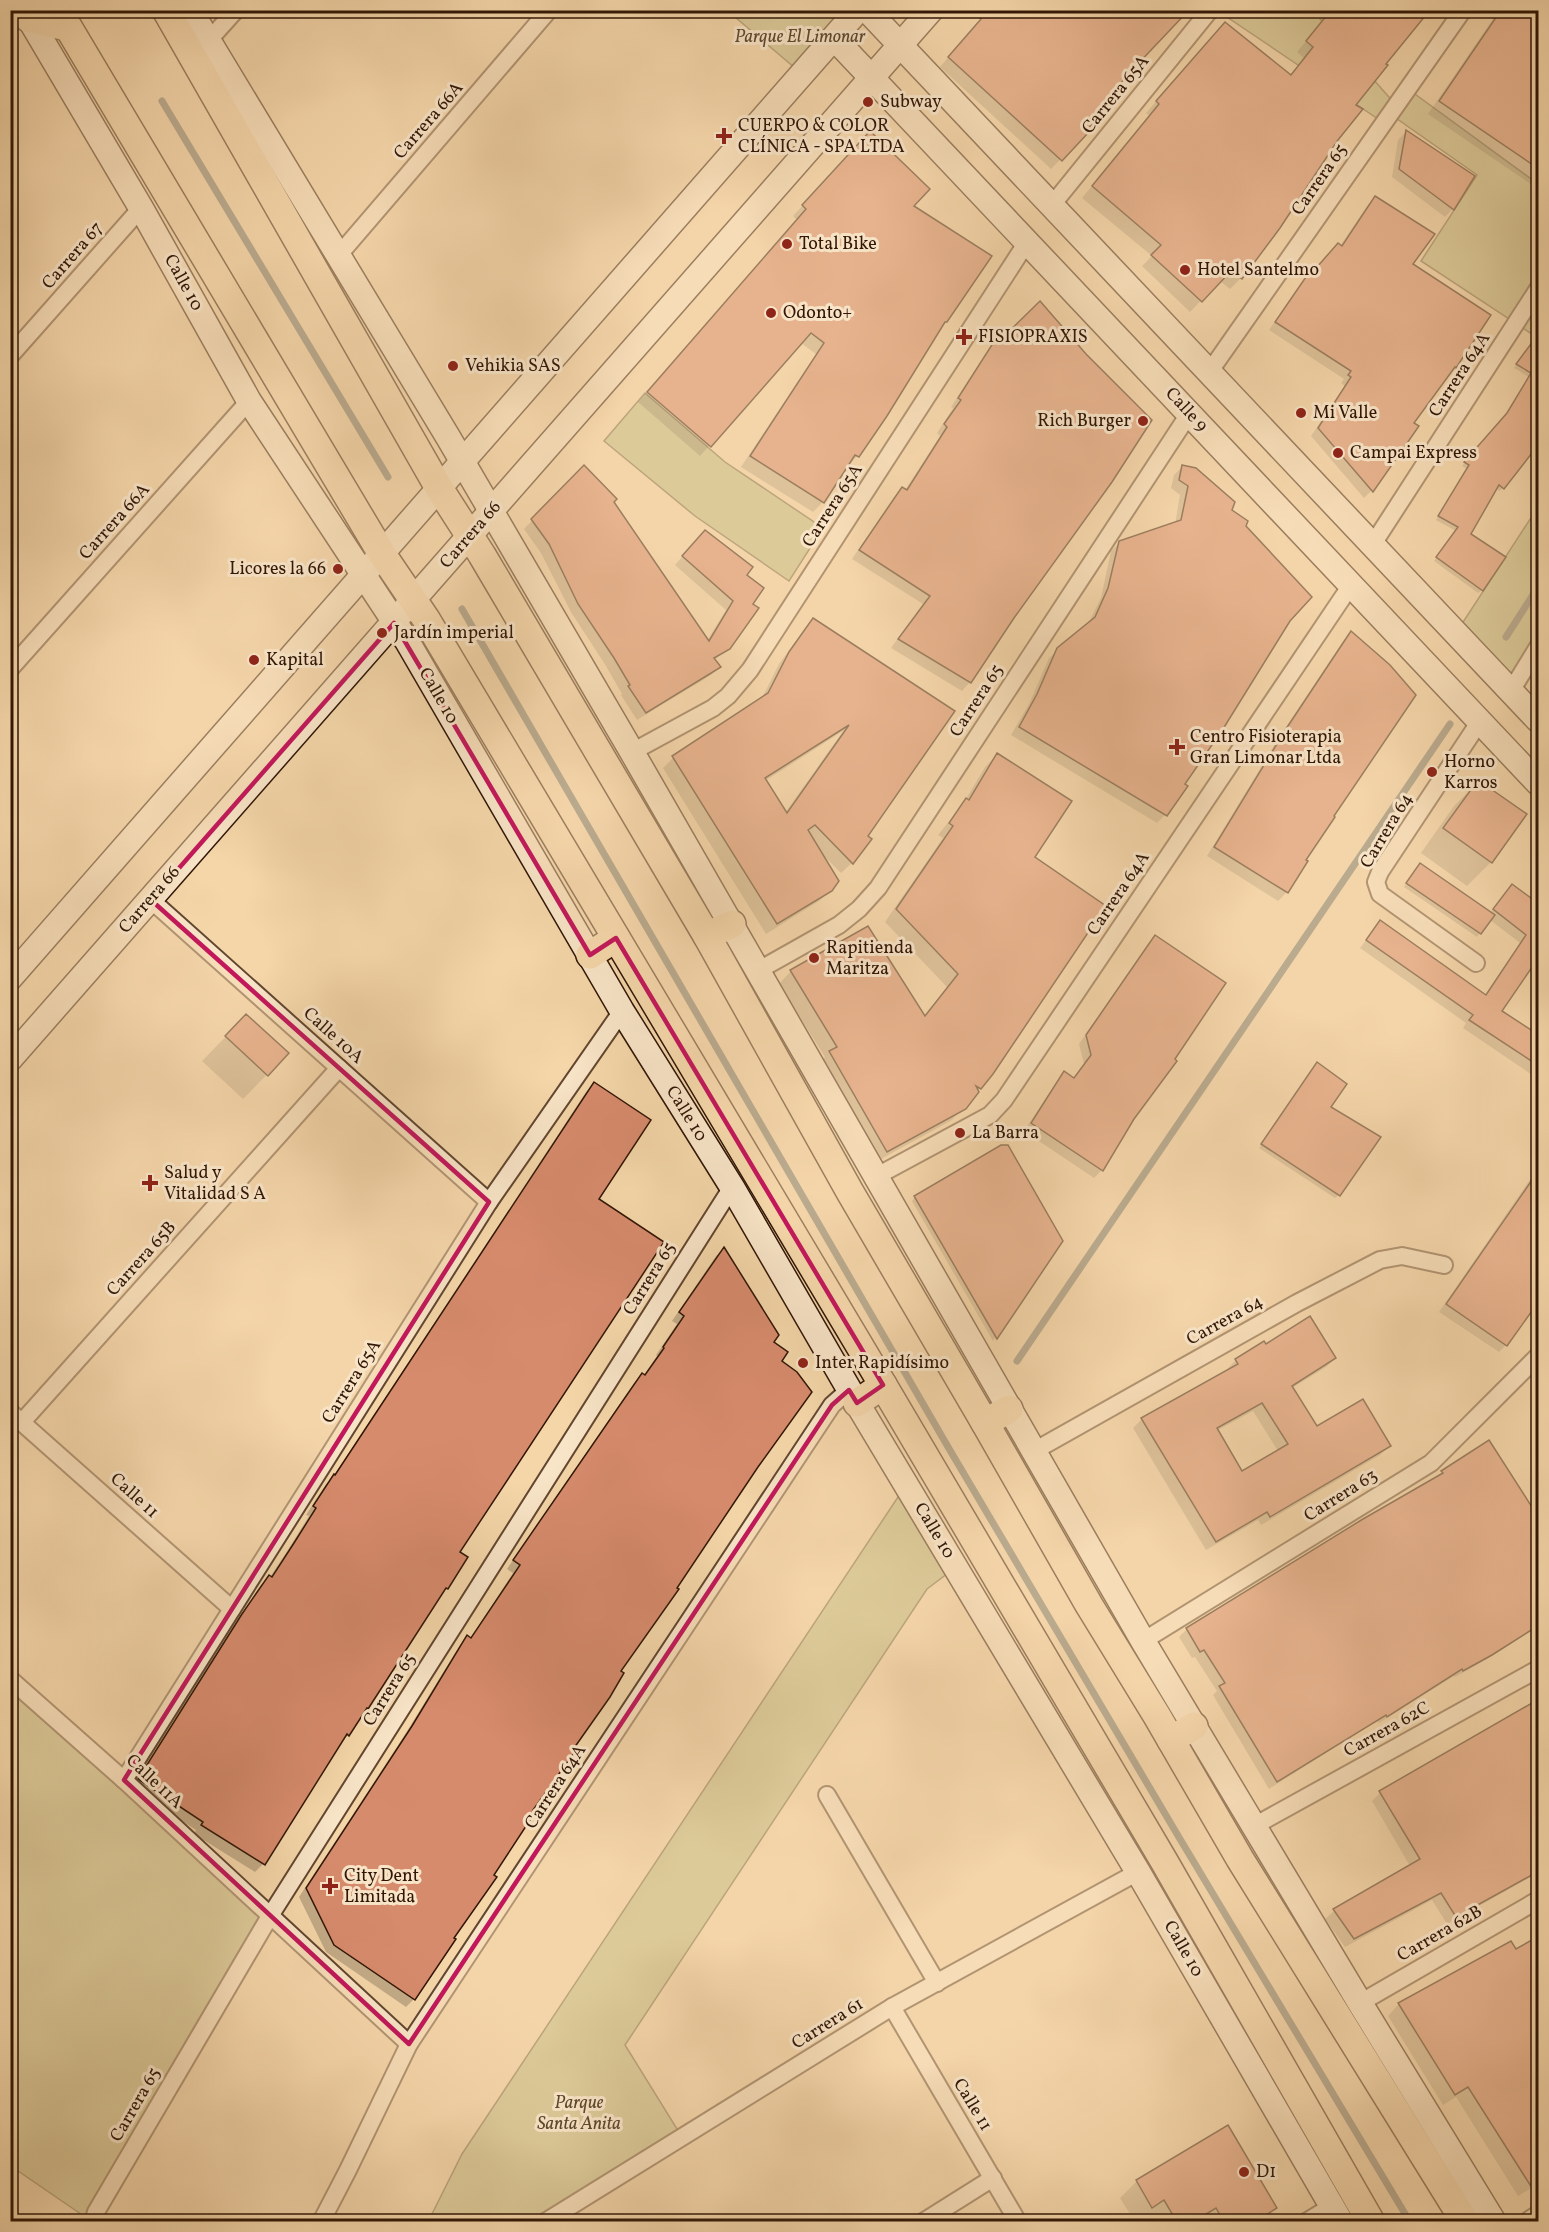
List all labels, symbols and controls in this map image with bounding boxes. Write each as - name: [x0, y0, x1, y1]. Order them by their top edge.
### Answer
- park label: Parque El Limonar: [734, 25, 866, 50]
- street label: Carrera 65A: [1076, 50, 1156, 140]
- street label: Carrera 66A: [388, 77, 470, 165]
- place label: Subway: [880, 90, 942, 115]
- marker: Subway: [861, 95, 875, 109]
- place label: CUERPO & COLOR CLÍNICA - SPA LTDA: [738, 114, 905, 160]
- marker: CUERPO & COLOR CLÍNICA - SPA LTDA: [715, 127, 733, 145]
- street label: Carrera 65: [1286, 139, 1354, 221]
- street label: Carrera 67: [37, 217, 109, 295]
- place label: Total Bike: [799, 232, 877, 257]
- marker: Total Bike: [780, 237, 794, 251]
- street label: Calle 10: [157, 250, 209, 316]
- place label: Hotel Santelmo: [1197, 258, 1319, 283]
- marker: Hotel Santelmo: [1178, 263, 1192, 277]
- place label: Odonto+: [783, 301, 852, 326]
- marker: Odonto+: [764, 306, 778, 320]
- place label: FISIOPRAXIS: [978, 325, 1088, 350]
- street label: Carrera 64A: [1423, 327, 1497, 422]
- marker: FISIOPRAXIS: [955, 328, 973, 346]
- place label: Vehikia SAS: [465, 354, 561, 379]
- marker: Vehikia SAS: [446, 359, 460, 373]
- street label: Calle 9: [1159, 382, 1213, 438]
- place label: Mi Valle: [1313, 401, 1377, 426]
- marker: Mi Valle: [1294, 406, 1308, 420]
- place label: Rich Burger: [1037, 409, 1131, 434]
- marker: Rich Burger: [1136, 414, 1150, 428]
- place label: Campai Express: [1350, 441, 1477, 466]
- marker: Campai Express: [1331, 446, 1345, 460]
- street label: Carrera 65A: [797, 459, 869, 553]
- street label: Carrera 66A: [74, 478, 156, 566]
- street label: Carrera 66: [434, 496, 508, 574]
- place label: Licores la 66: [229, 557, 326, 582]
- marker: Licores la 66: [331, 562, 345, 576]
- place label: Jardín imperial: [394, 621, 514, 646]
- marker: Jardín imperial: [375, 626, 389, 640]
- place label: Kapital: [266, 648, 324, 673]
- marker: Kapital: [247, 653, 261, 667]
- street label: Carrera 65: [944, 660, 1010, 742]
- street label: Calle 10: [412, 663, 464, 729]
- place label: Centro Fisioterapia Gran Limonar Ltda: [1190, 725, 1342, 771]
- marker: Centro Fisioterapia Gran Limonar Ltda: [1168, 738, 1186, 756]
- place label: Horno Karros: [1444, 750, 1498, 796]
- marker: Horno Karros: [1425, 765, 1439, 779]
- street label: Carrera 64: [1355, 789, 1419, 873]
- street label: Carrera 64A: [1082, 847, 1157, 941]
- street label: Carrera 66: [113, 861, 187, 939]
- place label: Rapitienda Maritza: [826, 936, 913, 982]
- marker: Rapitienda Maritza: [807, 951, 821, 965]
- street label: Calle 10A: [297, 1002, 369, 1070]
- street label: Calle 10: [659, 1081, 713, 1147]
- place label: La Barra: [972, 1121, 1039, 1146]
- marker: La Barra: [953, 1126, 967, 1140]
- place label: Salud y Vitalidad S A: [164, 1161, 266, 1207]
- marker: Salud y Vitalidad S A: [141, 1174, 159, 1192]
- street label: Carrera 65B: [101, 1216, 183, 1302]
- street label: Carrera 65: [618, 1238, 682, 1320]
- street label: Carrera 64: [1182, 1290, 1268, 1352]
- street label: Carrera 65A: [316, 1335, 388, 1429]
- place label: Inter Rapidísimo: [815, 1351, 949, 1376]
- marker: Inter Rapidísimo: [796, 1356, 810, 1370]
- street label: Carrera 63: [1299, 1464, 1383, 1528]
- street label: Calle 11: [104, 1467, 164, 1525]
- street label: Calle 10: [907, 1498, 961, 1564]
- street label: Carrera 65: [358, 1649, 422, 1731]
- street label: Carrera 62C: [1339, 1696, 1435, 1764]
- street label: Carrera 64A: [519, 1739, 593, 1834]
- street label: Calle 11A: [120, 1749, 188, 1815]
- place label: City Dent Limitada: [344, 1864, 419, 1910]
- marker: City Dent Limitada: [321, 1877, 339, 1895]
- street label: Carrera 62B: [1393, 1900, 1487, 1968]
- street label: Calle 10: [1157, 1916, 1209, 1982]
- street label: Carrera 61: [787, 1992, 869, 2056]
- street label: Carrera 65: [105, 2063, 167, 2147]
- street label: Calle 11: [946, 2074, 998, 2136]
- park label: Parque Santa Anita: [537, 2091, 621, 2137]
- place label: D1: [1256, 2160, 1276, 2185]
- marker: D1: [1237, 2165, 1251, 2179]

